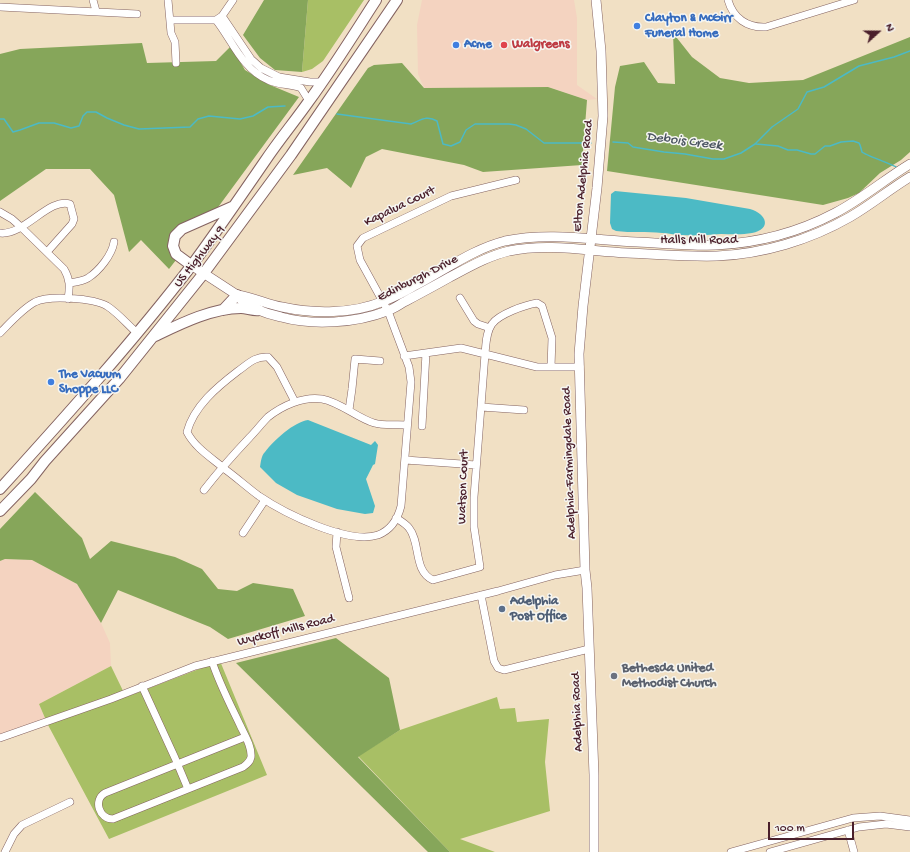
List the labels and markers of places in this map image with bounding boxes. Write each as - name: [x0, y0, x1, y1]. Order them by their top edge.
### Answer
- place label: Clayton & McGirr Funeral Home: [645, 11, 733, 42]
- marker: Clayton & McGirr Funeral Home: [632, 21, 642, 31]
- place label: Acme: [464, 37, 492, 53]
- place label: Walgreens: [512, 37, 570, 53]
- marker: Acme: [451, 40, 461, 50]
- marker: Walgreens: [499, 40, 509, 50]
- place label: The Vacuum Shoppe LLC: [59, 367, 121, 398]
- marker: The Vacuum Shoppe LLC: [46, 377, 56, 387]
- place label: Adelphia Post Office: [510, 594, 567, 625]
- marker: Adelphia Post Office: [497, 604, 507, 614]
- place label: Bethesda United Methodist Church: [622, 661, 717, 692]
- marker: Bethesda United Methodist Church: [609, 671, 619, 681]

